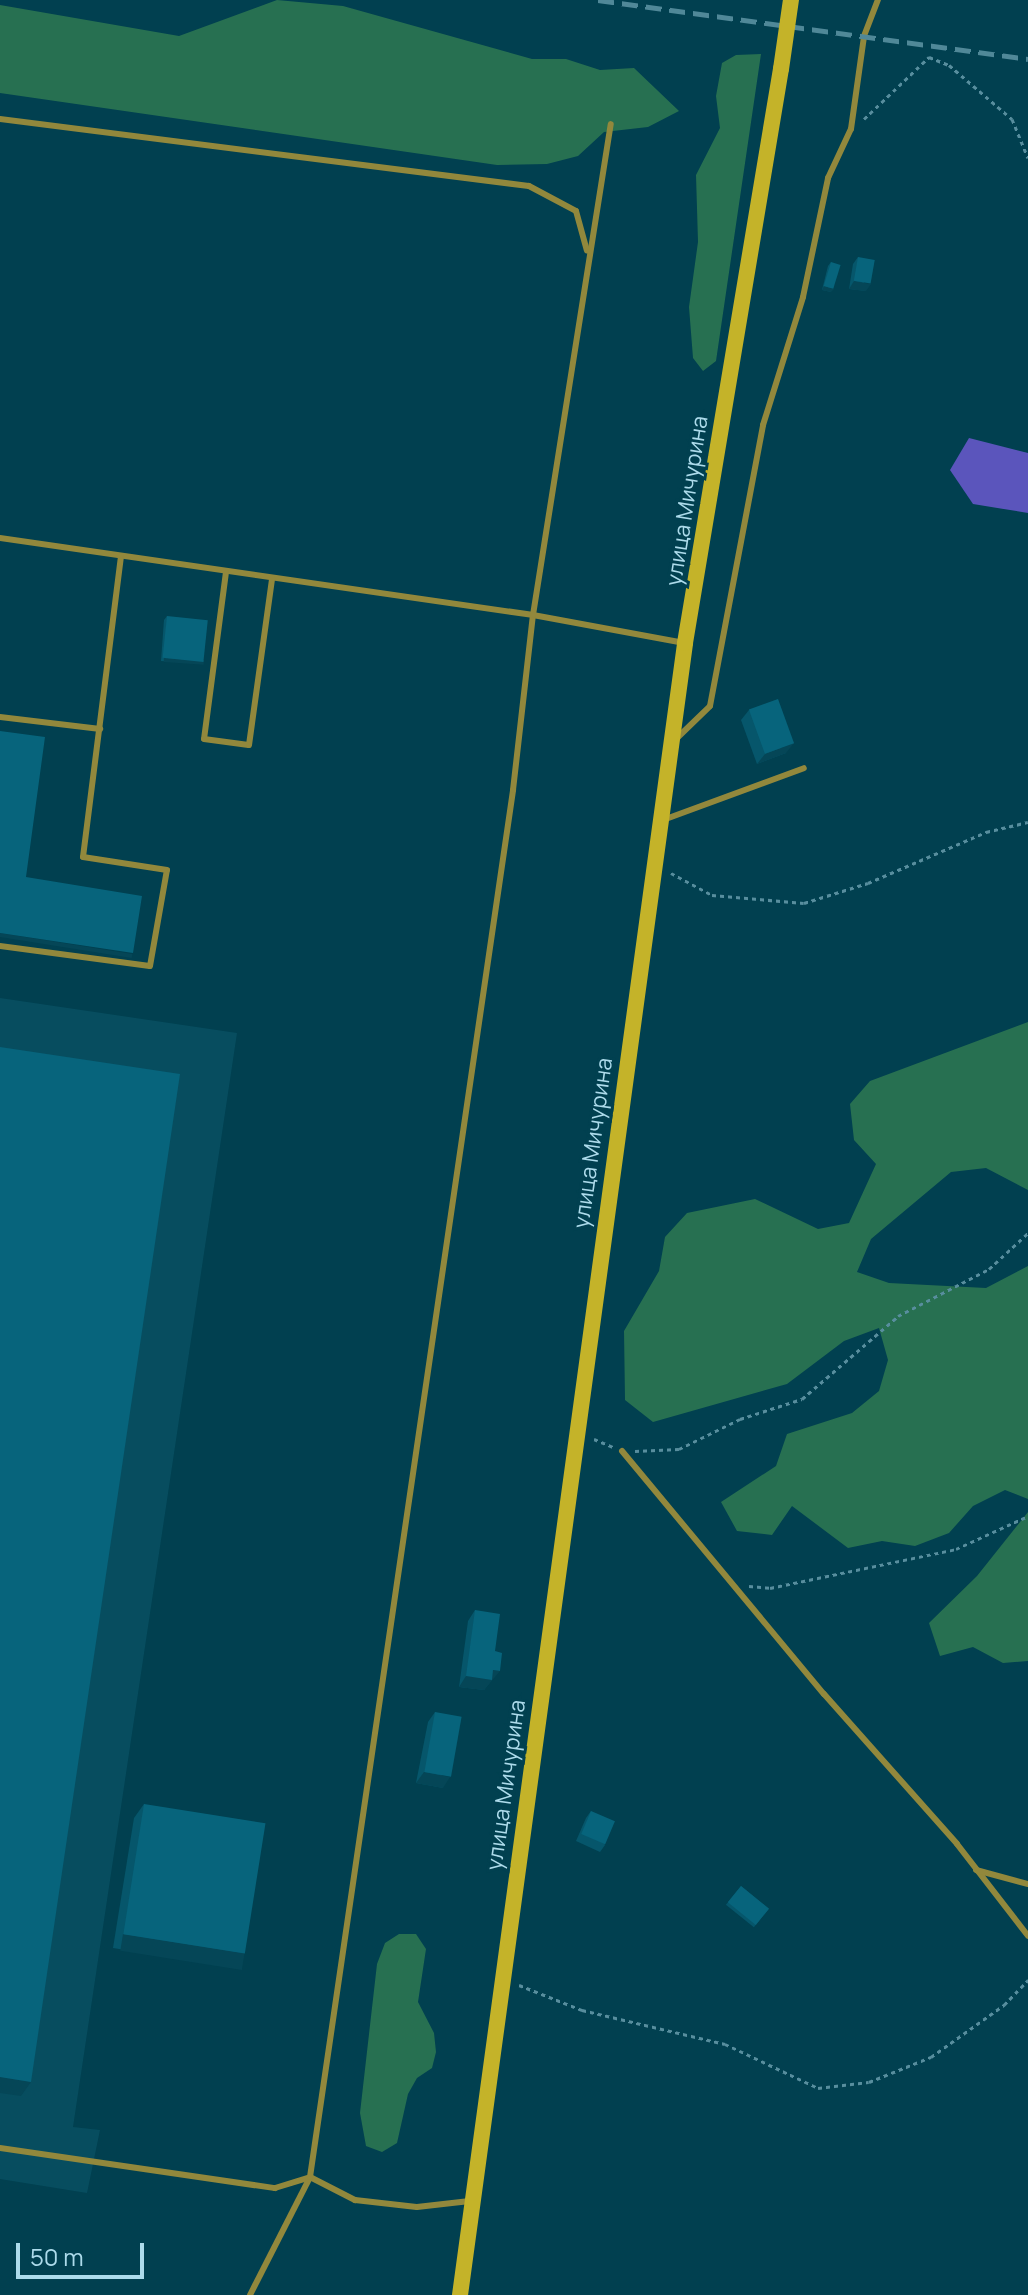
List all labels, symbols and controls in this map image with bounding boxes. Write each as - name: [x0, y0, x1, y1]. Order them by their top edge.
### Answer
- street label: улица Мичурина: [661, 414, 713, 588]
- street label: улица Мичурина: [568, 1056, 618, 1230]
- street label: улица Мичурина: [481, 1698, 531, 1872]
- scale bar: [20, 2227, 148, 2277]
- text: 50 m: [30, 2240, 84, 2273]

